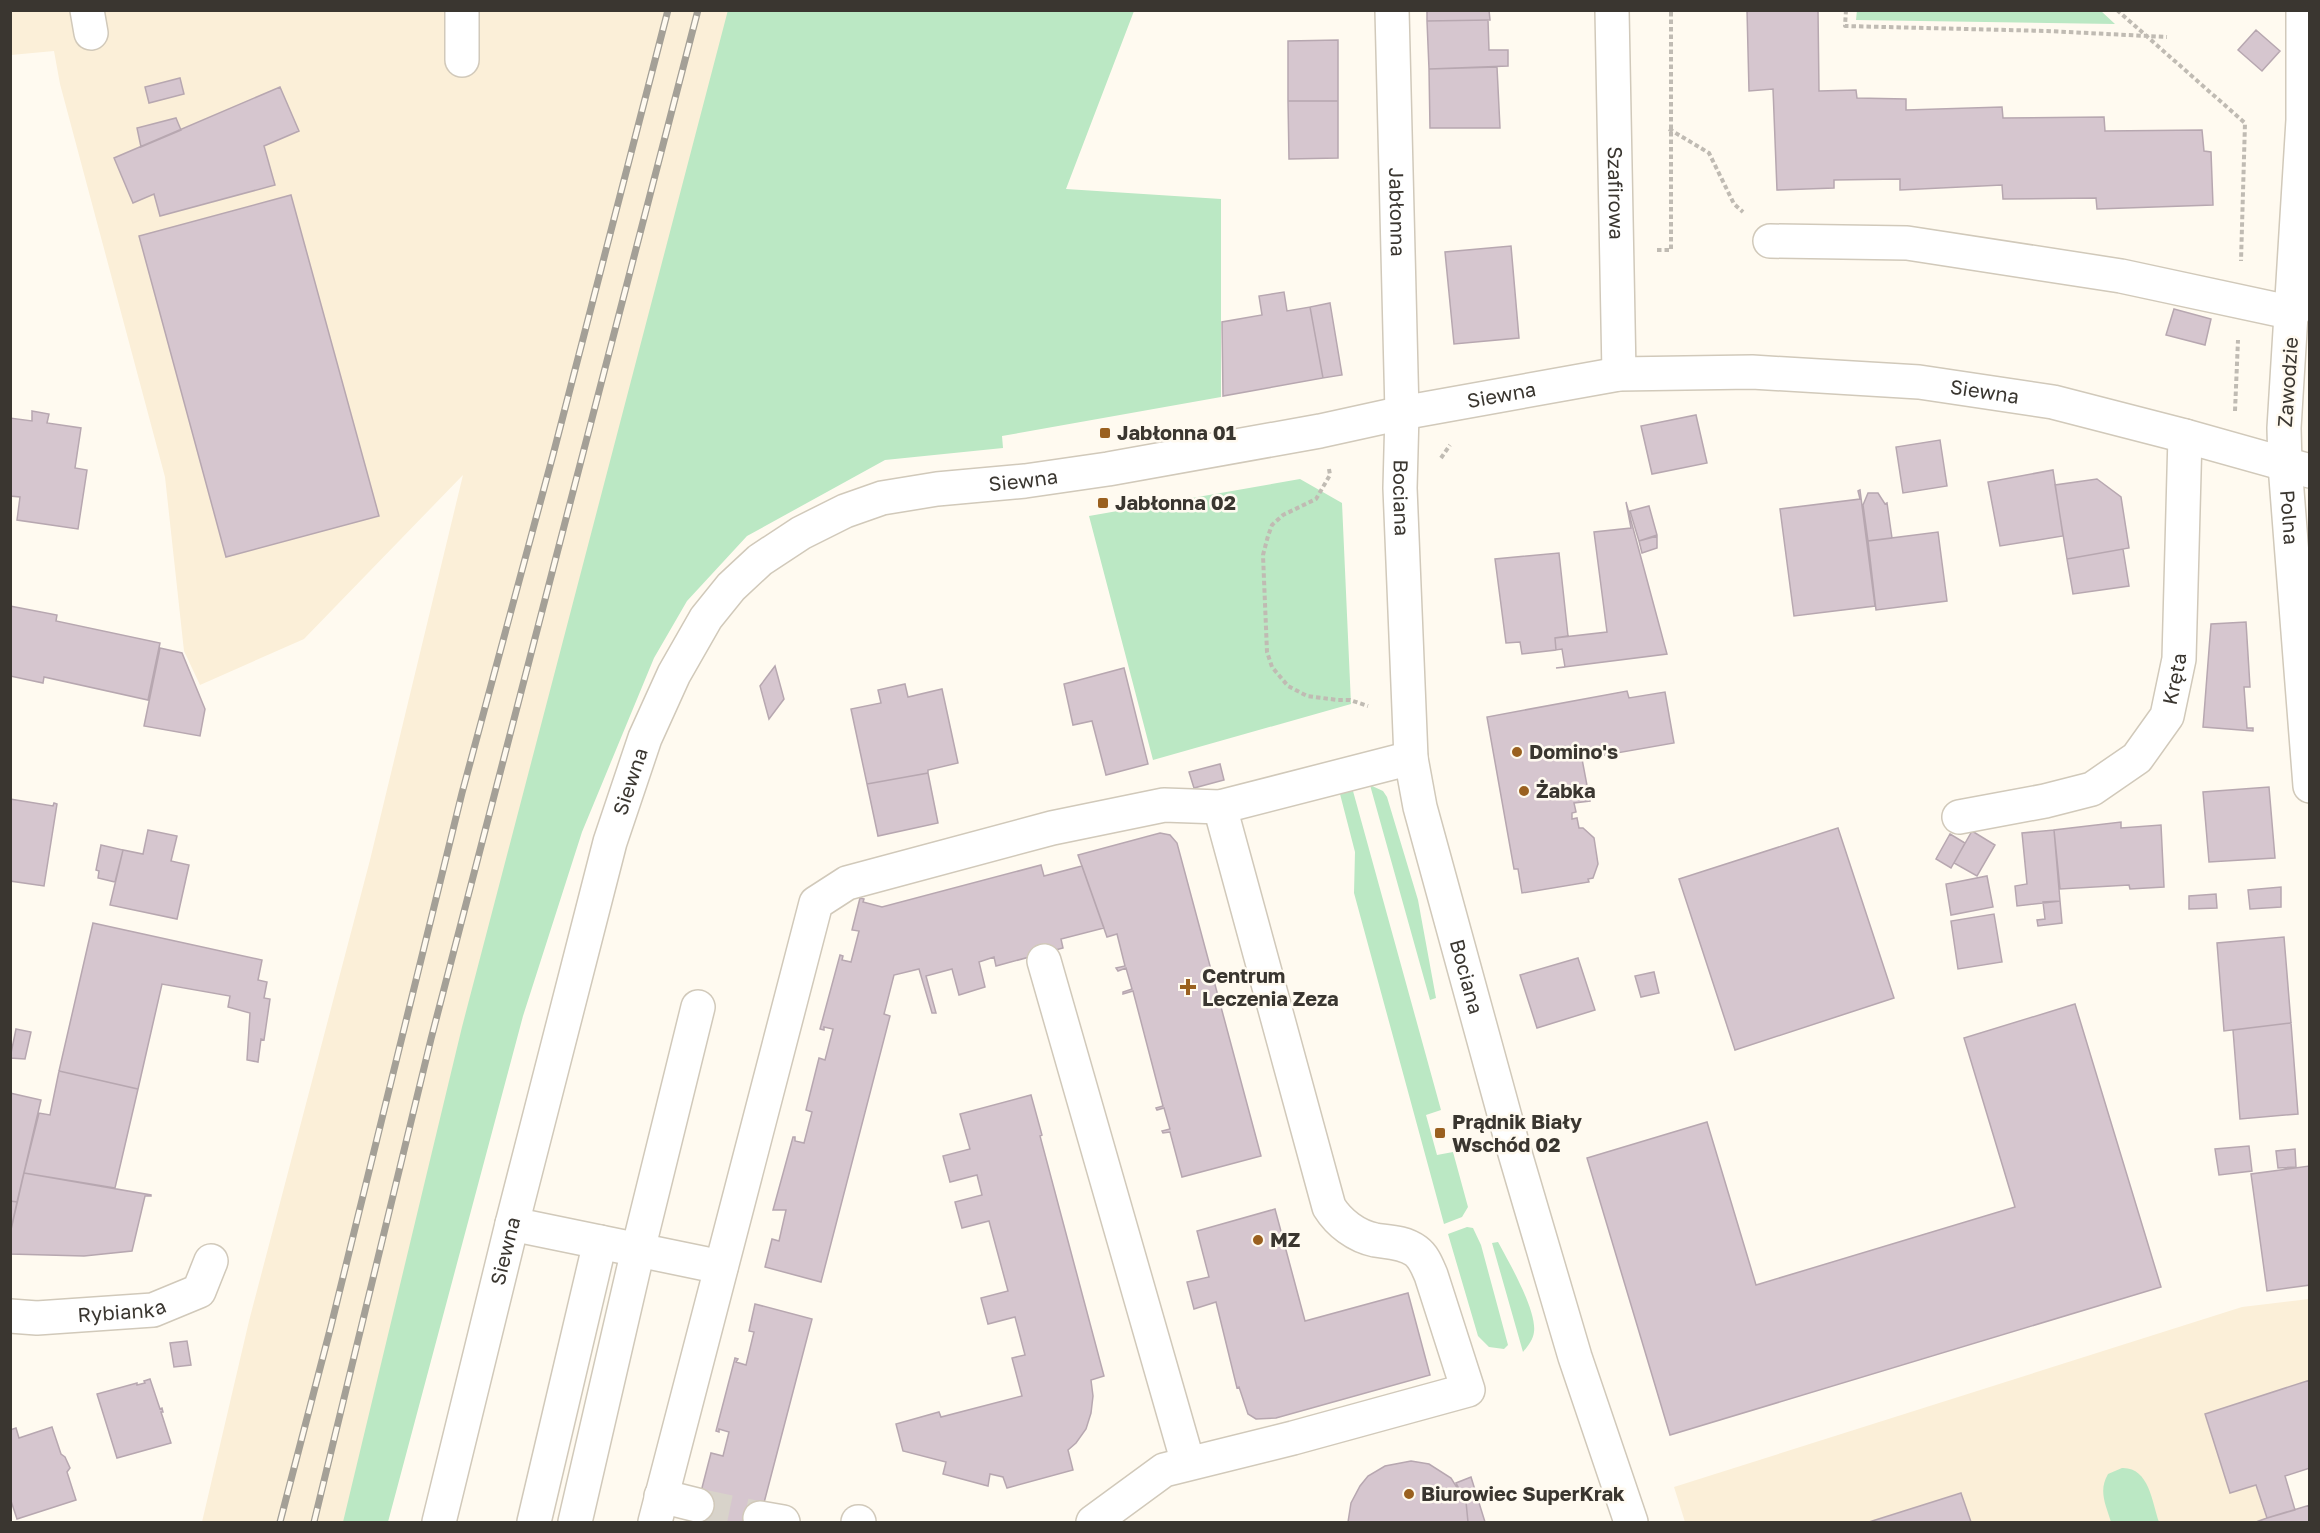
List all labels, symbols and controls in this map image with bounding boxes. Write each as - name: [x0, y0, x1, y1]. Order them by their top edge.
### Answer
- street label: Szafirowa: [1604, 146, 1629, 240]
- street label: Jabłonna: [1385, 167, 1411, 257]
- street label: Zawodzie: [2272, 336, 2302, 428]
- street label: Siewna: [1949, 374, 2021, 408]
- street label: Siewna: [1465, 376, 1538, 412]
- place label: Jabłonna 01: [1117, 420, 1236, 444]
- marker: Jabłonna 01: [1098, 426, 1112, 440]
- street label: Bociana: [1389, 459, 1415, 537]
- street label: Siewna: [988, 463, 1059, 495]
- street label: Polna: [2276, 489, 2304, 545]
- place label: Jabłonna 02: [1115, 490, 1236, 514]
- marker: Jabłonna 02: [1096, 496, 1110, 510]
- street label: Kręta: [2157, 653, 2190, 707]
- place label: Domino's: [1529, 739, 1618, 763]
- street label: Siewna: [607, 744, 652, 818]
- marker: Domino's: [1510, 745, 1524, 759]
- place label: Żabka: [1536, 778, 1596, 802]
- marker: Żabka: [1517, 784, 1531, 798]
- street label: Bociana: [1446, 936, 1489, 1016]
- place label: Centrum Leczenia Zeza: [1202, 963, 1339, 1010]
- marker: Centrum Leczenia Zeza: [1179, 978, 1197, 996]
- place label: Prądnik Biały Wschód 02: [1452, 1109, 1582, 1156]
- marker: Prądnik Biały Wschód 02: [1433, 1126, 1447, 1140]
- street label: Siewna: [484, 1214, 524, 1287]
- place label: MZ: [1270, 1227, 1300, 1251]
- marker: MZ: [1251, 1233, 1265, 1247]
- street label: Rybianka: [77, 1293, 169, 1326]
- place label: Biurowiec SuperKrak: [1421, 1481, 1625, 1505]
- marker: Biurowiec SuperKrak: [1402, 1487, 1416, 1501]

